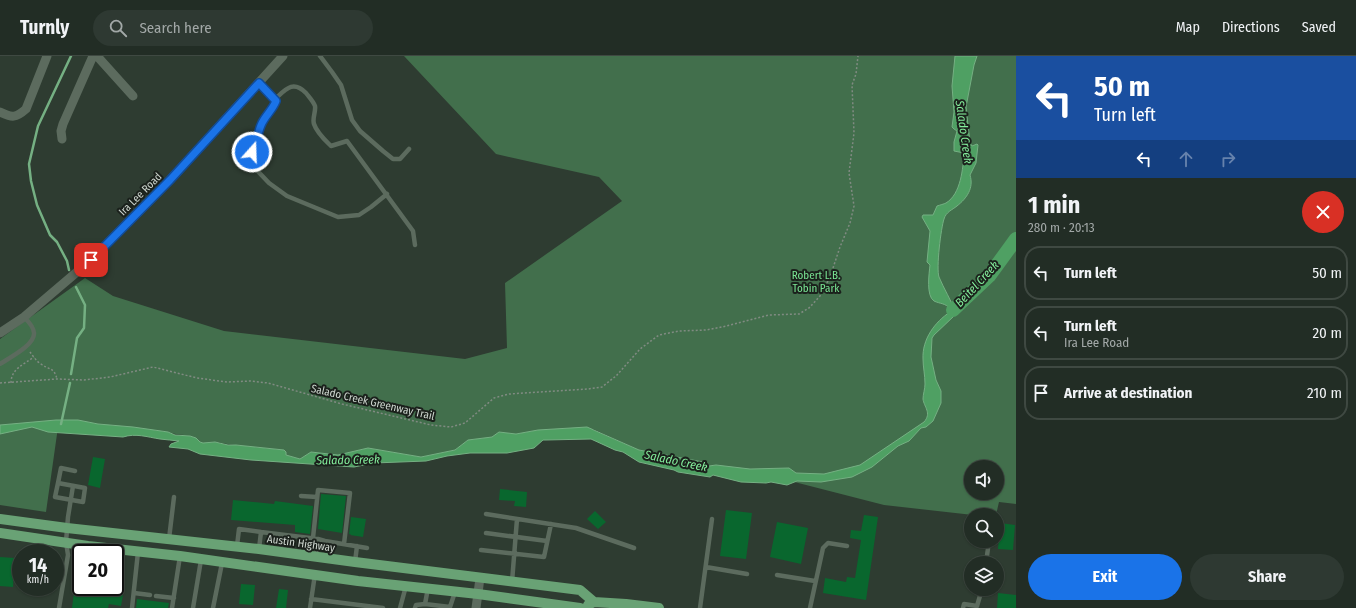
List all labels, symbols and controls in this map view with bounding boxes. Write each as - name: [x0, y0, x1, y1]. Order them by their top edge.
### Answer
- search box: [93, 10, 373, 46]
- text: Turnly: [20, 16, 69, 39]
- icon: search: [107, 17, 129, 39]
- text: Search here: [139, 19, 212, 37]
- text: Map: [1176, 19, 1200, 36]
- text: Directions: [1222, 19, 1280, 36]
- text: Saved: [1302, 19, 1336, 36]
- text: 50 m: [1094, 70, 1150, 103]
- icon: left: [1028, 72, 1080, 124]
- water label: Salado Creek: [952, 98, 975, 165]
- text: Turn left: [1094, 104, 1156, 126]
- position arrow: [231, 131, 273, 173]
- icon: left: [1133, 148, 1155, 170]
- icon: ahead: [1175, 148, 1197, 170]
- icon: right: [1217, 148, 1239, 170]
- street label: Ira Lee Road: [116, 170, 164, 218]
- text: 1 min: [1028, 191, 1080, 219]
- button: close: [1302, 191, 1344, 233]
- text: 280 m · 20:13: [1028, 220, 1095, 235]
- pin: [74, 243, 108, 277]
- icon: arrive: [80, 249, 102, 271]
- water label: Beitel Creek: [952, 258, 1002, 310]
- icon: left: [1030, 262, 1052, 284]
- text: Turn left: [1064, 264, 1117, 282]
- text: 50 m: [1312, 264, 1342, 282]
- park label: Robert L.B. Tobin Park: [792, 269, 840, 295]
- text: Turn left: [1064, 317, 1117, 335]
- icon: left: [1030, 322, 1052, 344]
- text: 20 m: [1313, 324, 1342, 342]
- text: Ira Lee Road: [1064, 335, 1129, 350]
- street label: Salado Creek Greenway Trail: [310, 382, 436, 423]
- icon: arrive: [1030, 382, 1052, 404]
- text: Arrive at destination: [1064, 384, 1192, 402]
- text: 210 m: [1307, 384, 1342, 402]
- water label: Salado Creek: [642, 447, 709, 474]
- water label: Salado Creek: [315, 452, 380, 468]
- map controls: [964, 460, 1004, 596]
- button: sound: [964, 460, 1004, 500]
- button: search: [964, 508, 1004, 548]
- street label: Austin Highway: [266, 532, 336, 555]
- speed limit sign: 20: [72, 544, 124, 596]
- text: 14: [29, 553, 47, 577]
- button: Exit: [1028, 554, 1182, 600]
- button: Share: [1190, 554, 1344, 600]
- button: layers: [964, 556, 1004, 596]
- text: km/h: [27, 574, 49, 586]

